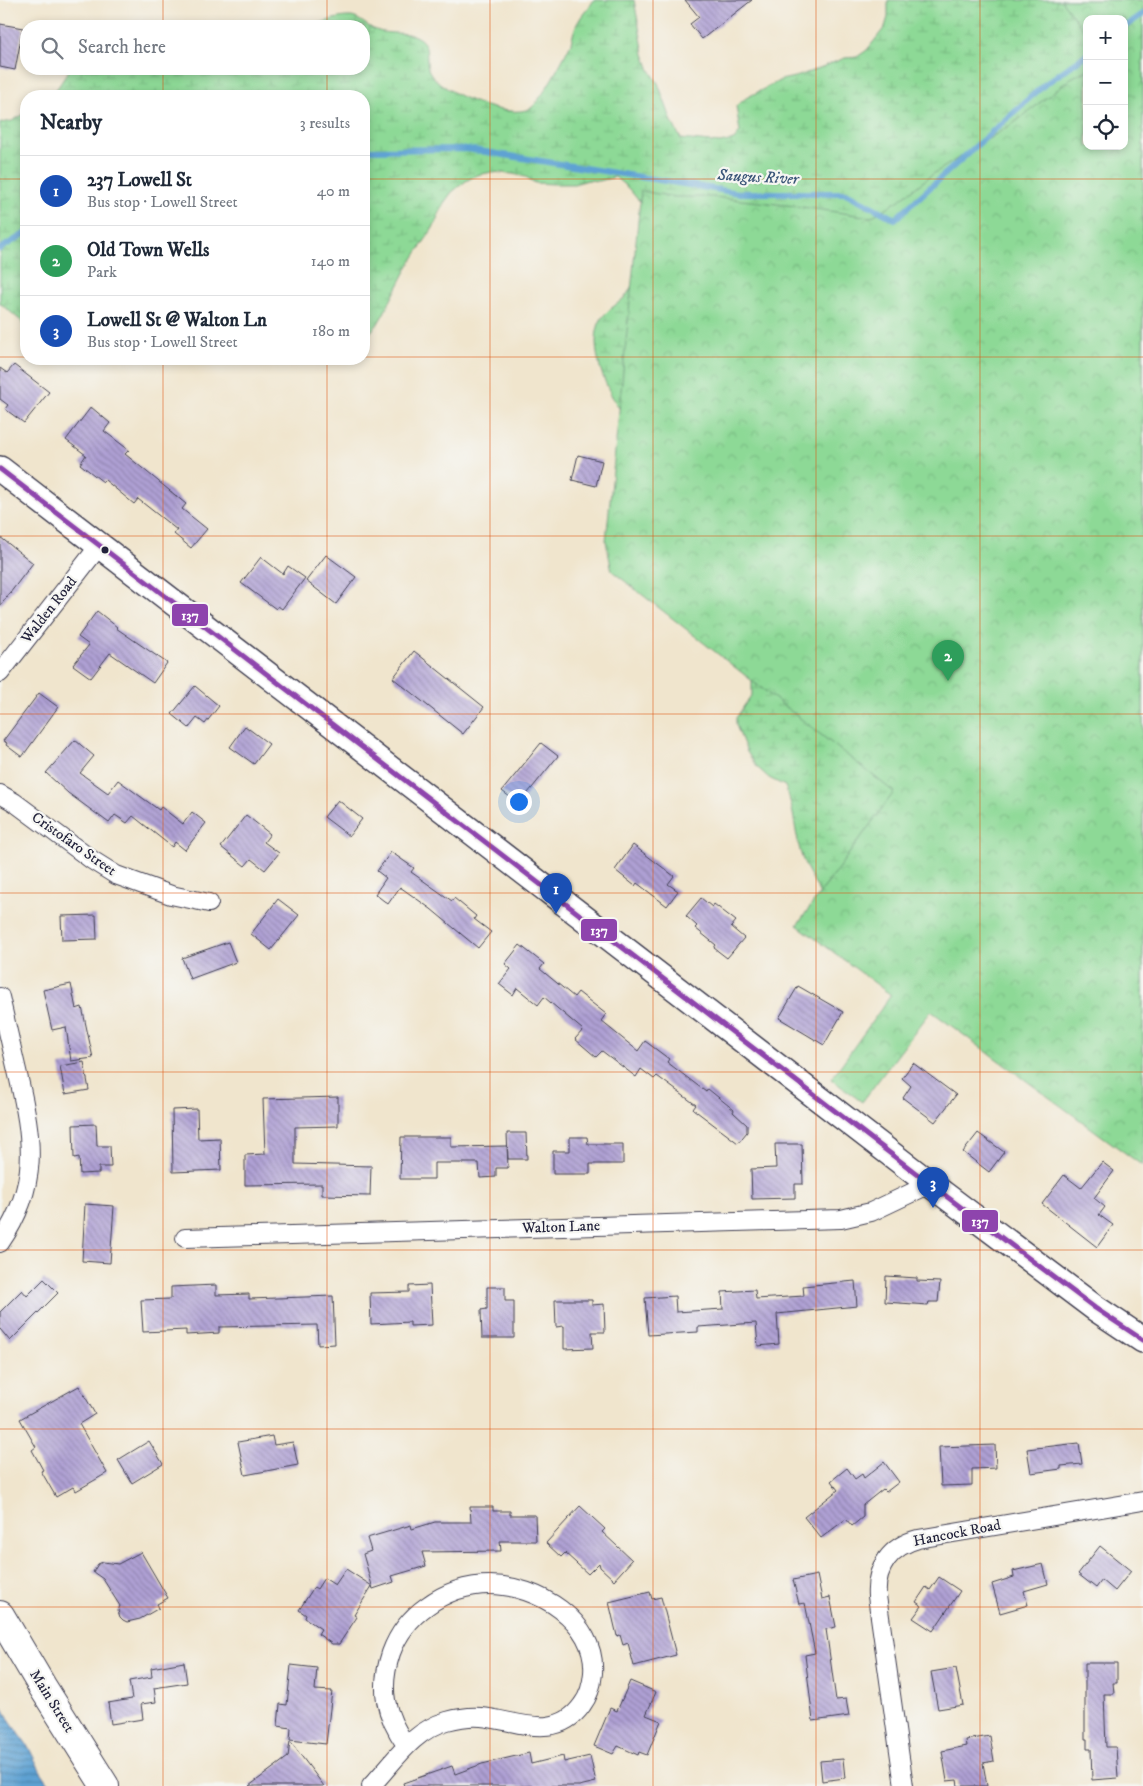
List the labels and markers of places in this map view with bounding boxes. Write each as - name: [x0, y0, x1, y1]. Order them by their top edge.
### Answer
- unlabelled marker: [100, 545, 110, 555]
- pin: 2: [932, 640, 964, 681]
- pin: 1: [540, 873, 572, 914]
- pin: 3: [917, 1167, 949, 1208]

